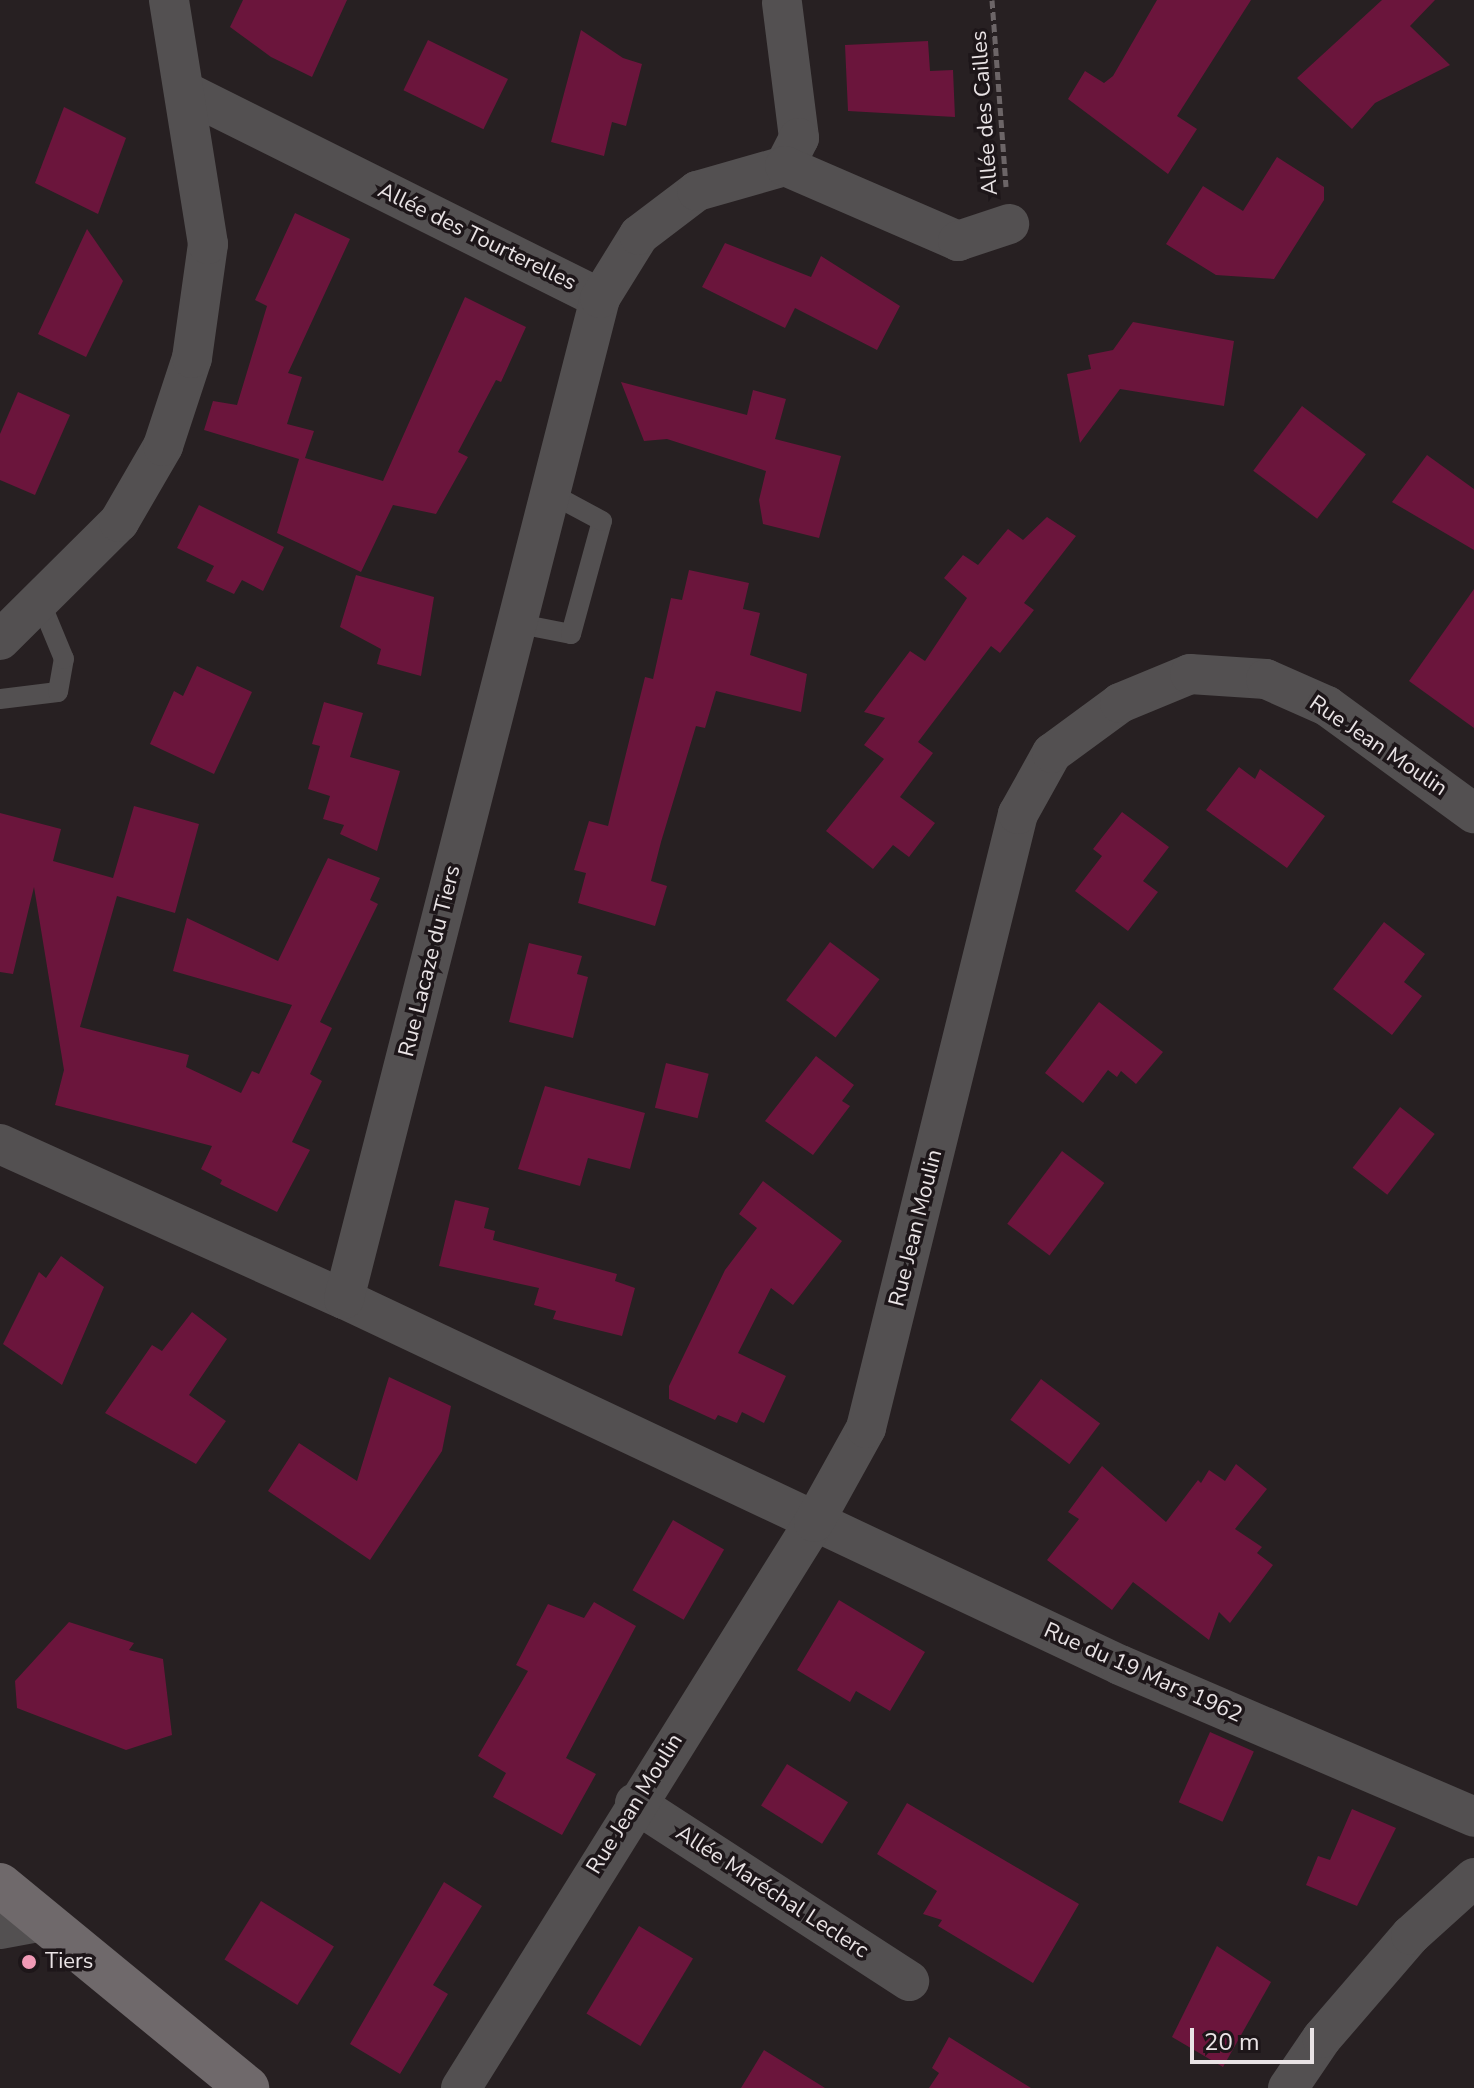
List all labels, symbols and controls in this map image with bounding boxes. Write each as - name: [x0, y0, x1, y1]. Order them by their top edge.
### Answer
- street label: Allée des Cailles: [966, 30, 1004, 196]
- street label: Allée des Tourterelles: [374, 178, 580, 296]
- street label: Rue Jean Moulin: [1304, 690, 1452, 802]
- street label: Rue Lacaze du Tiers: [393, 863, 467, 1059]
- street label: Rue Jean Moulin: [884, 1147, 948, 1309]
- street label: Rue du 19 Mars 1962: [1040, 1617, 1246, 1729]
- street label: Rue Jean Moulin: [581, 1729, 689, 1879]
- street label: Allée Maréchal Leclerc: [671, 1820, 873, 1964]
- place label: Tiers: [45, 1949, 93, 1975]
- marker: Tiers: [20, 1953, 38, 1971]
- scale bar: [1194, 2012, 1318, 2062]
- text: 20 m: [1204, 2026, 1260, 2058]

